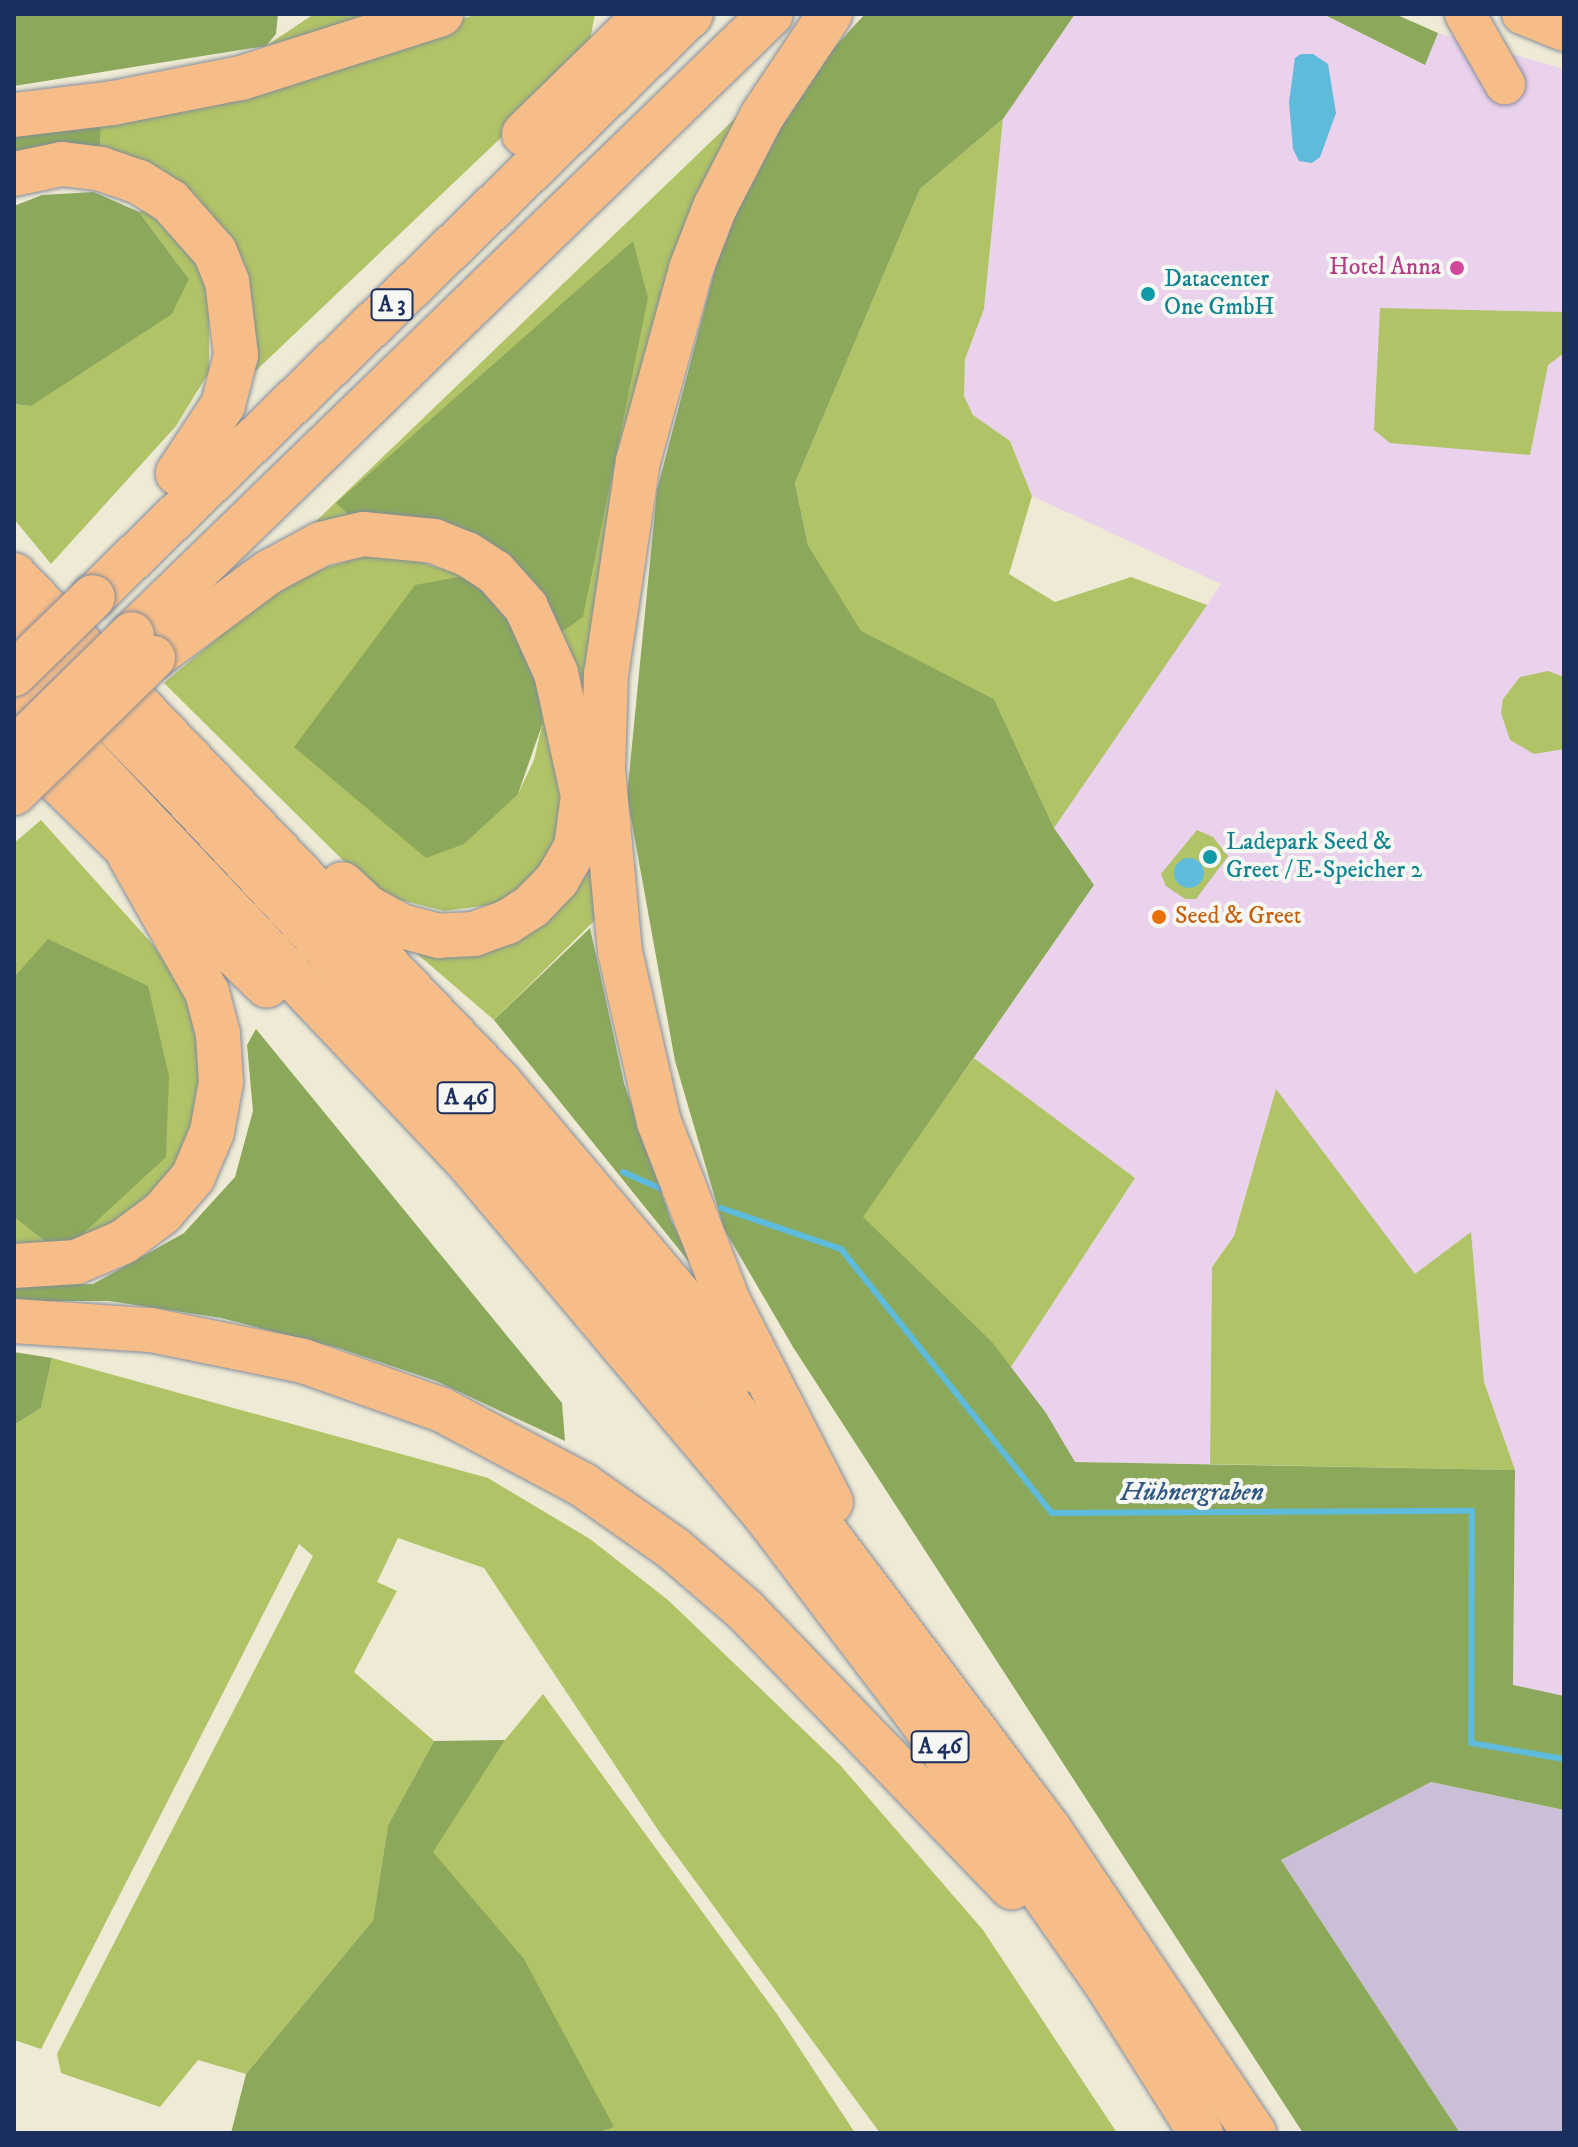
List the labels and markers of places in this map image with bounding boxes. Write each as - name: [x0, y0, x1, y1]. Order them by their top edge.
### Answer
- place label: Hotel Anna: [1329, 254, 1441, 282]
- marker: Hotel Anna: [1448, 259, 1466, 277]
- place label: Datacenter One GmbH: [1164, 266, 1274, 322]
- marker: Datacenter One GmbH: [1139, 285, 1157, 303]
- place label: Ladepark Seed & Greet / E-Speicher 2: [1226, 829, 1422, 885]
- marker: Ladepark Seed & Greet / E-Speicher 2: [1201, 848, 1219, 866]
- place label: Seed & Greet: [1175, 903, 1301, 931]
- marker: Seed & Greet: [1150, 908, 1168, 926]

